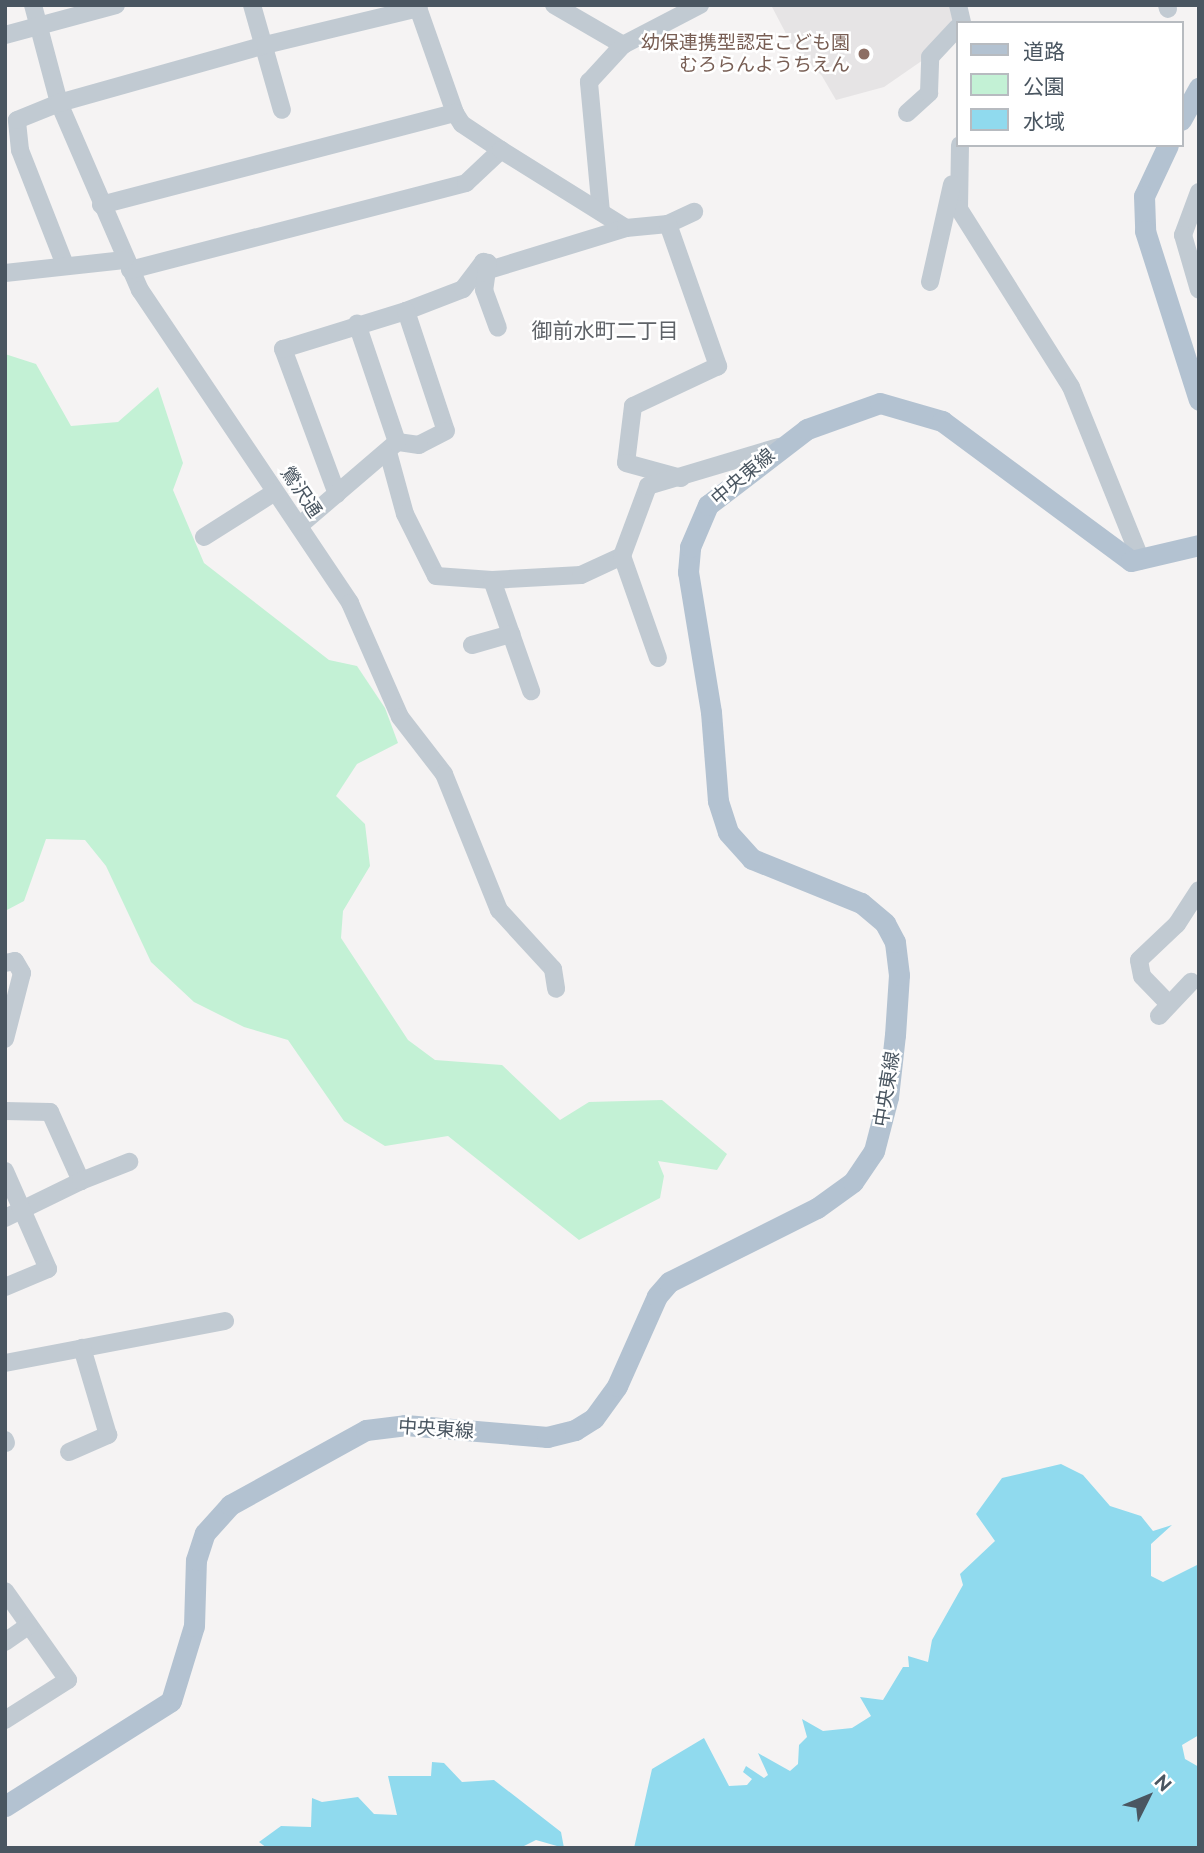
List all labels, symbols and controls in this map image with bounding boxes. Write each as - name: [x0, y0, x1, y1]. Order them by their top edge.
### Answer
- legend: [956, 21, 1183, 147]
- place label: 幼保連携型認定こども園 むろらんようちえん: [641, 32, 850, 76]
- text: 道路: [1023, 39, 1065, 64]
- marker: 幼保連携型認定こども園 むろらんようちえん: [856, 46, 872, 62]
- text: 公園: [1023, 74, 1065, 99]
- text: 水域: [1023, 109, 1065, 134]
- district label: 御前水町二丁目: [532, 318, 678, 344]
- street label: 中央東線: [707, 444, 779, 510]
- street label: 鶯沢通: [276, 462, 326, 522]
- street label: 中央東線: [870, 1050, 904, 1128]
- street label: 中央東線: [397, 1415, 475, 1443]
- north arrow: [1113, 1762, 1183, 1832]
- text: N: [1150, 1770, 1176, 1795]

